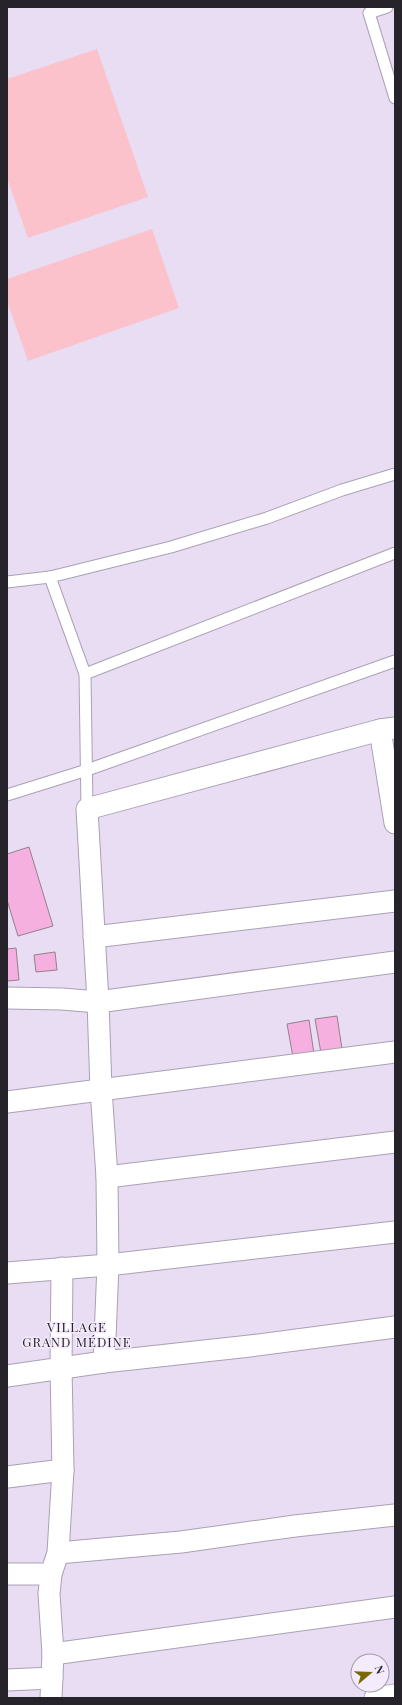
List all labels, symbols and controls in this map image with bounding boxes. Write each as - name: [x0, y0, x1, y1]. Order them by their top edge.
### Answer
- district label: VILLAGE GRAND MÉDINE: [22, 1318, 132, 1350]
- north arrow: [350, 1653, 390, 1693]
- text: N: [372, 1663, 388, 1676]

